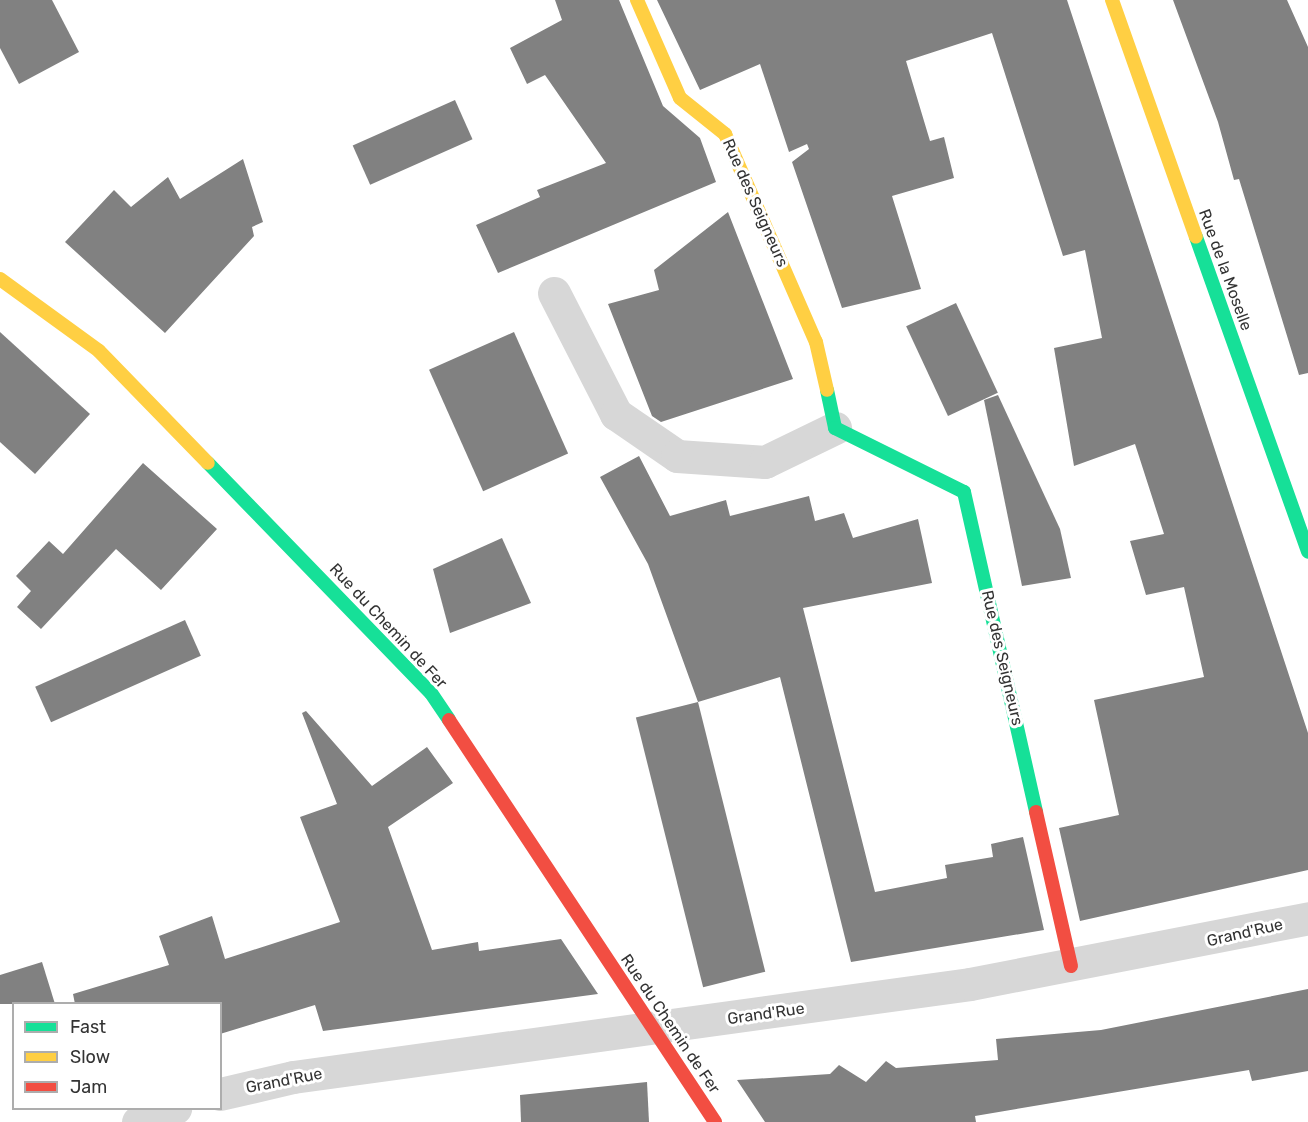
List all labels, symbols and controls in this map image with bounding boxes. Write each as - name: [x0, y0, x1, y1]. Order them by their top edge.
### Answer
- street label: Rue des Seigneurs: [718, 136, 792, 270]
- street label: Rue de la Moselle: [1194, 207, 1256, 333]
- street label: Rue du Chemin de Fer: [325, 560, 451, 692]
- street label: Rue des Seigneurs: [977, 588, 1027, 728]
- street label: Grand'Rue: [1205, 915, 1285, 951]
- street label: Rue du Chemin de Fer: [616, 951, 724, 1097]
- street label: Grand'Rue: [726, 999, 806, 1029]
- legend: [12, 1002, 222, 1110]
- text: Fast: [70, 1016, 106, 1038]
- text: Slow: [70, 1046, 110, 1068]
- street label: Grand'Rue: [244, 1064, 324, 1098]
- text: Jam: [70, 1076, 107, 1098]

